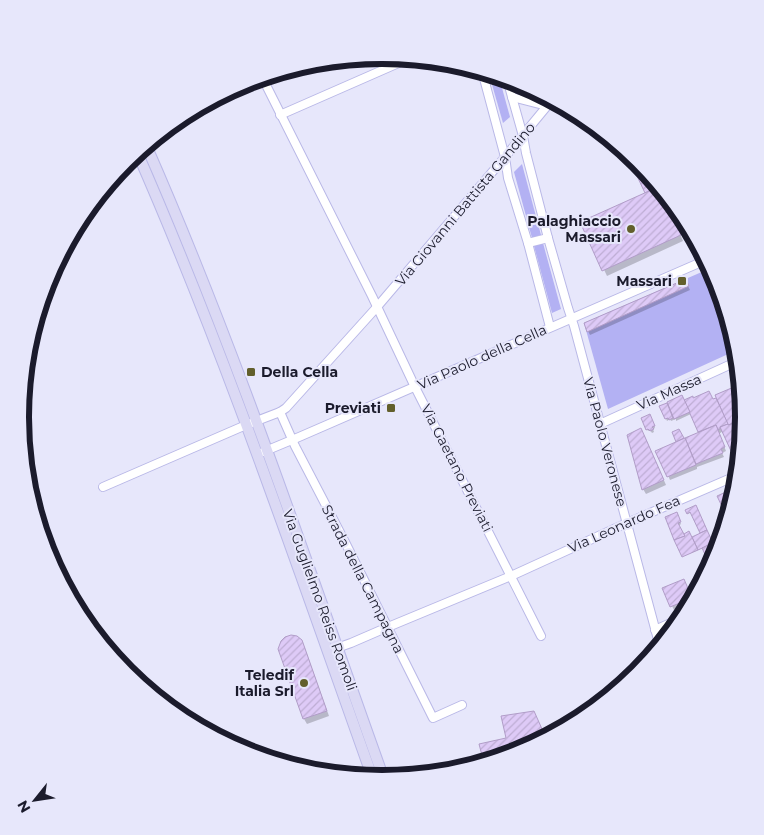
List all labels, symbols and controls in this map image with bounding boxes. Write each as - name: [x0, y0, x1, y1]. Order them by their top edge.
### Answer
- street label: Via Giovanni Battista Gandino: [391, 118, 539, 290]
- place label: Palaghiaccio Massari: [527, 212, 621, 246]
- marker: Palaghiaccio Massari: [625, 223, 637, 235]
- place label: Massari: [616, 272, 672, 290]
- marker: Massari: [676, 275, 688, 287]
- street label: Via Paolo della Cella: [415, 320, 549, 394]
- place label: Della Cella: [261, 363, 338, 381]
- marker: Della Cella: [245, 366, 257, 378]
- street label: Via Massa: [634, 370, 704, 414]
- street label: Via Paolo Veronese: [579, 375, 631, 509]
- place label: Previati: [325, 399, 381, 417]
- street label: Via Gaetano Previati: [417, 401, 497, 535]
- marker: Previati: [385, 402, 397, 414]
- street label: Via Leonardo Fea: [565, 491, 683, 557]
- street label: Strada della Campagna: [318, 502, 408, 656]
- street label: Via Guglielmo Reiss Romoli: [279, 507, 361, 693]
- place label: Teledif Italia Srl: [235, 666, 295, 700]
- marker: Teledif Italia Srl: [298, 677, 310, 689]
- north arrow: [10, 775, 60, 825]
- text: N: [13, 797, 34, 816]

